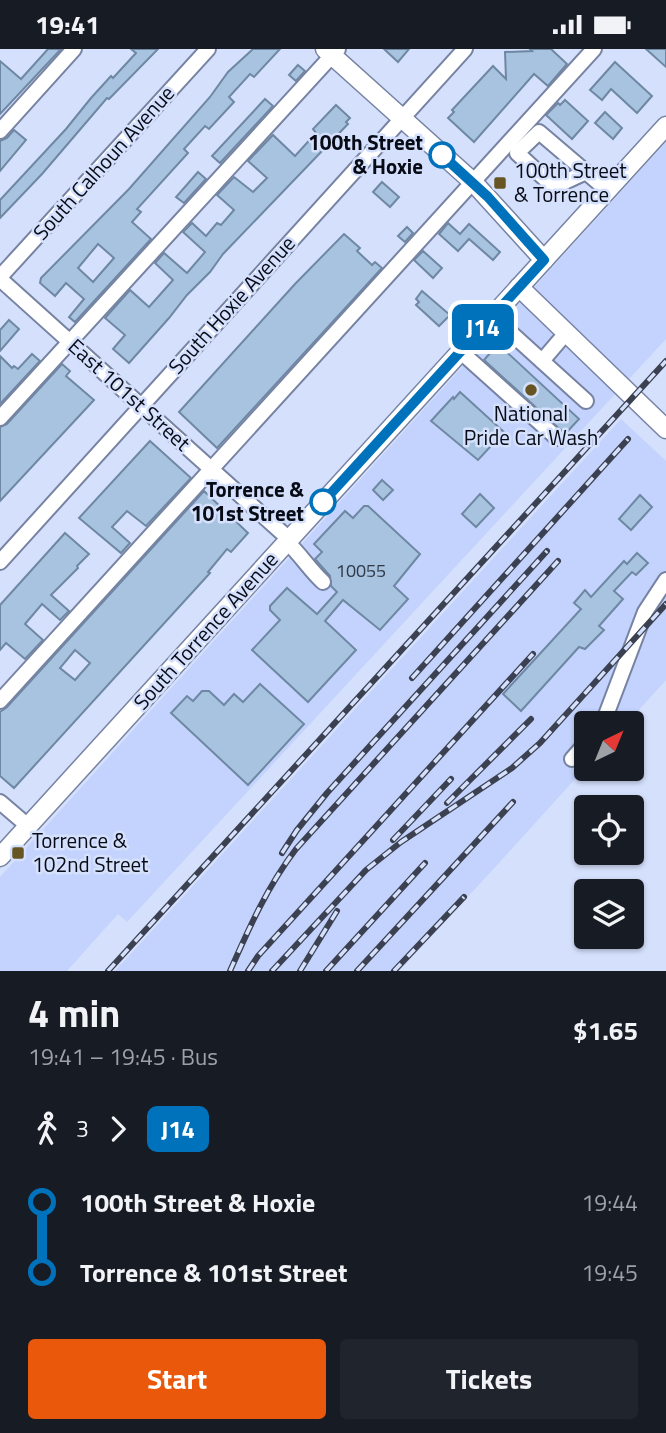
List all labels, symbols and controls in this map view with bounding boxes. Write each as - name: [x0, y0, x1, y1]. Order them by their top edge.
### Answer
- text: 19:41: [35, 5, 100, 44]
- street label: South Calhoun Avenue: [25, 78, 182, 247]
- place label: 100th Street & Hoxie: [308, 126, 423, 182]
- marker: 100th Street & Hoxie: [429, 142, 455, 168]
- place label: 100th Street & Torrence: [514, 154, 627, 210]
- marker: 100th Street & Torrence: [492, 175, 508, 191]
- street label: South Hoxie Avenue: [160, 228, 302, 381]
- line badge: J14: [443, 304, 523, 350]
- text: J14: [466, 309, 500, 345]
- street label: East 101st Street: [61, 330, 198, 458]
- marker: National Pride Car Wash: [523, 382, 539, 398]
- place label: National Pride Car Wash: [464, 397, 598, 453]
- place label: Torrence & 101st Street: [191, 473, 304, 529]
- marker: Torrence & 101st Street: [310, 489, 336, 515]
- street label: South Torrence Avenue: [125, 544, 285, 717]
- house number: 10055: [336, 557, 386, 584]
- north arrow: [574, 711, 644, 781]
- map controls: [574, 711, 644, 949]
- button: locate: [574, 795, 644, 865]
- place label: Torrence & 102nd Street: [32, 824, 149, 880]
- marker: Torrence & 102nd Street: [10, 845, 26, 861]
- button: layers: [574, 879, 644, 949]
- text: 4 min: [28, 984, 120, 1042]
- text: $1.65: [573, 1011, 638, 1050]
- text: 19:41 – 19:45 · Bus: [28, 1039, 218, 1074]
- icon: walk: [28, 1110, 66, 1148]
- icon: forward: [99, 1110, 137, 1148]
- text: 3: [76, 1111, 89, 1146]
- text: J14: [161, 1111, 195, 1147]
- text: 100th Street & Hoxie: [80, 1183, 315, 1222]
- text: 19:44: [581, 1185, 638, 1220]
- text: Torrence & 101st Street: [80, 1253, 347, 1292]
- text: 19:45: [581, 1255, 638, 1290]
- button: Start: [28, 1339, 326, 1419]
- button: Tickets: [340, 1339, 638, 1419]

